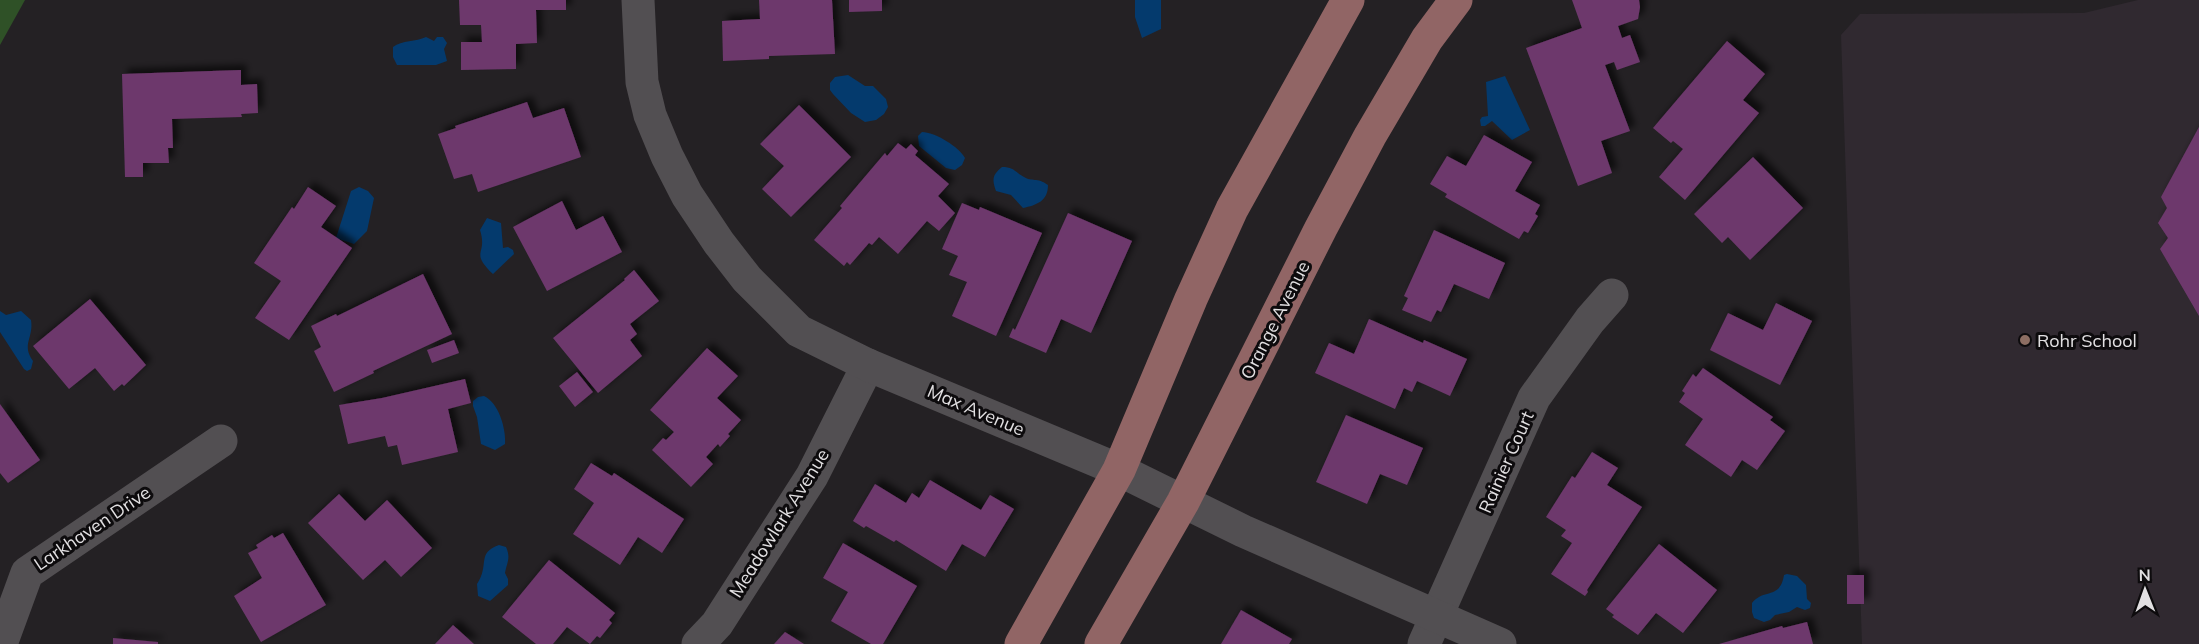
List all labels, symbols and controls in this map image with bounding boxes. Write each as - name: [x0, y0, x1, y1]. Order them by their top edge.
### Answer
- street label: Orange Avenue: [1235, 257, 1315, 383]
- place label: Rohr School: [2037, 329, 2137, 352]
- marker: Rohr School: [2018, 333, 2032, 347]
- street label: Max Avenue: [924, 379, 1028, 441]
- street label: Rainier Court: [1473, 408, 1539, 516]
- street label: Meadowlark Avenue: [724, 444, 834, 602]
- street label: Larkhaven Drive: [29, 481, 155, 575]
- north arrow: [2115, 560, 2175, 620]
- text: N: [2139, 565, 2151, 585]

